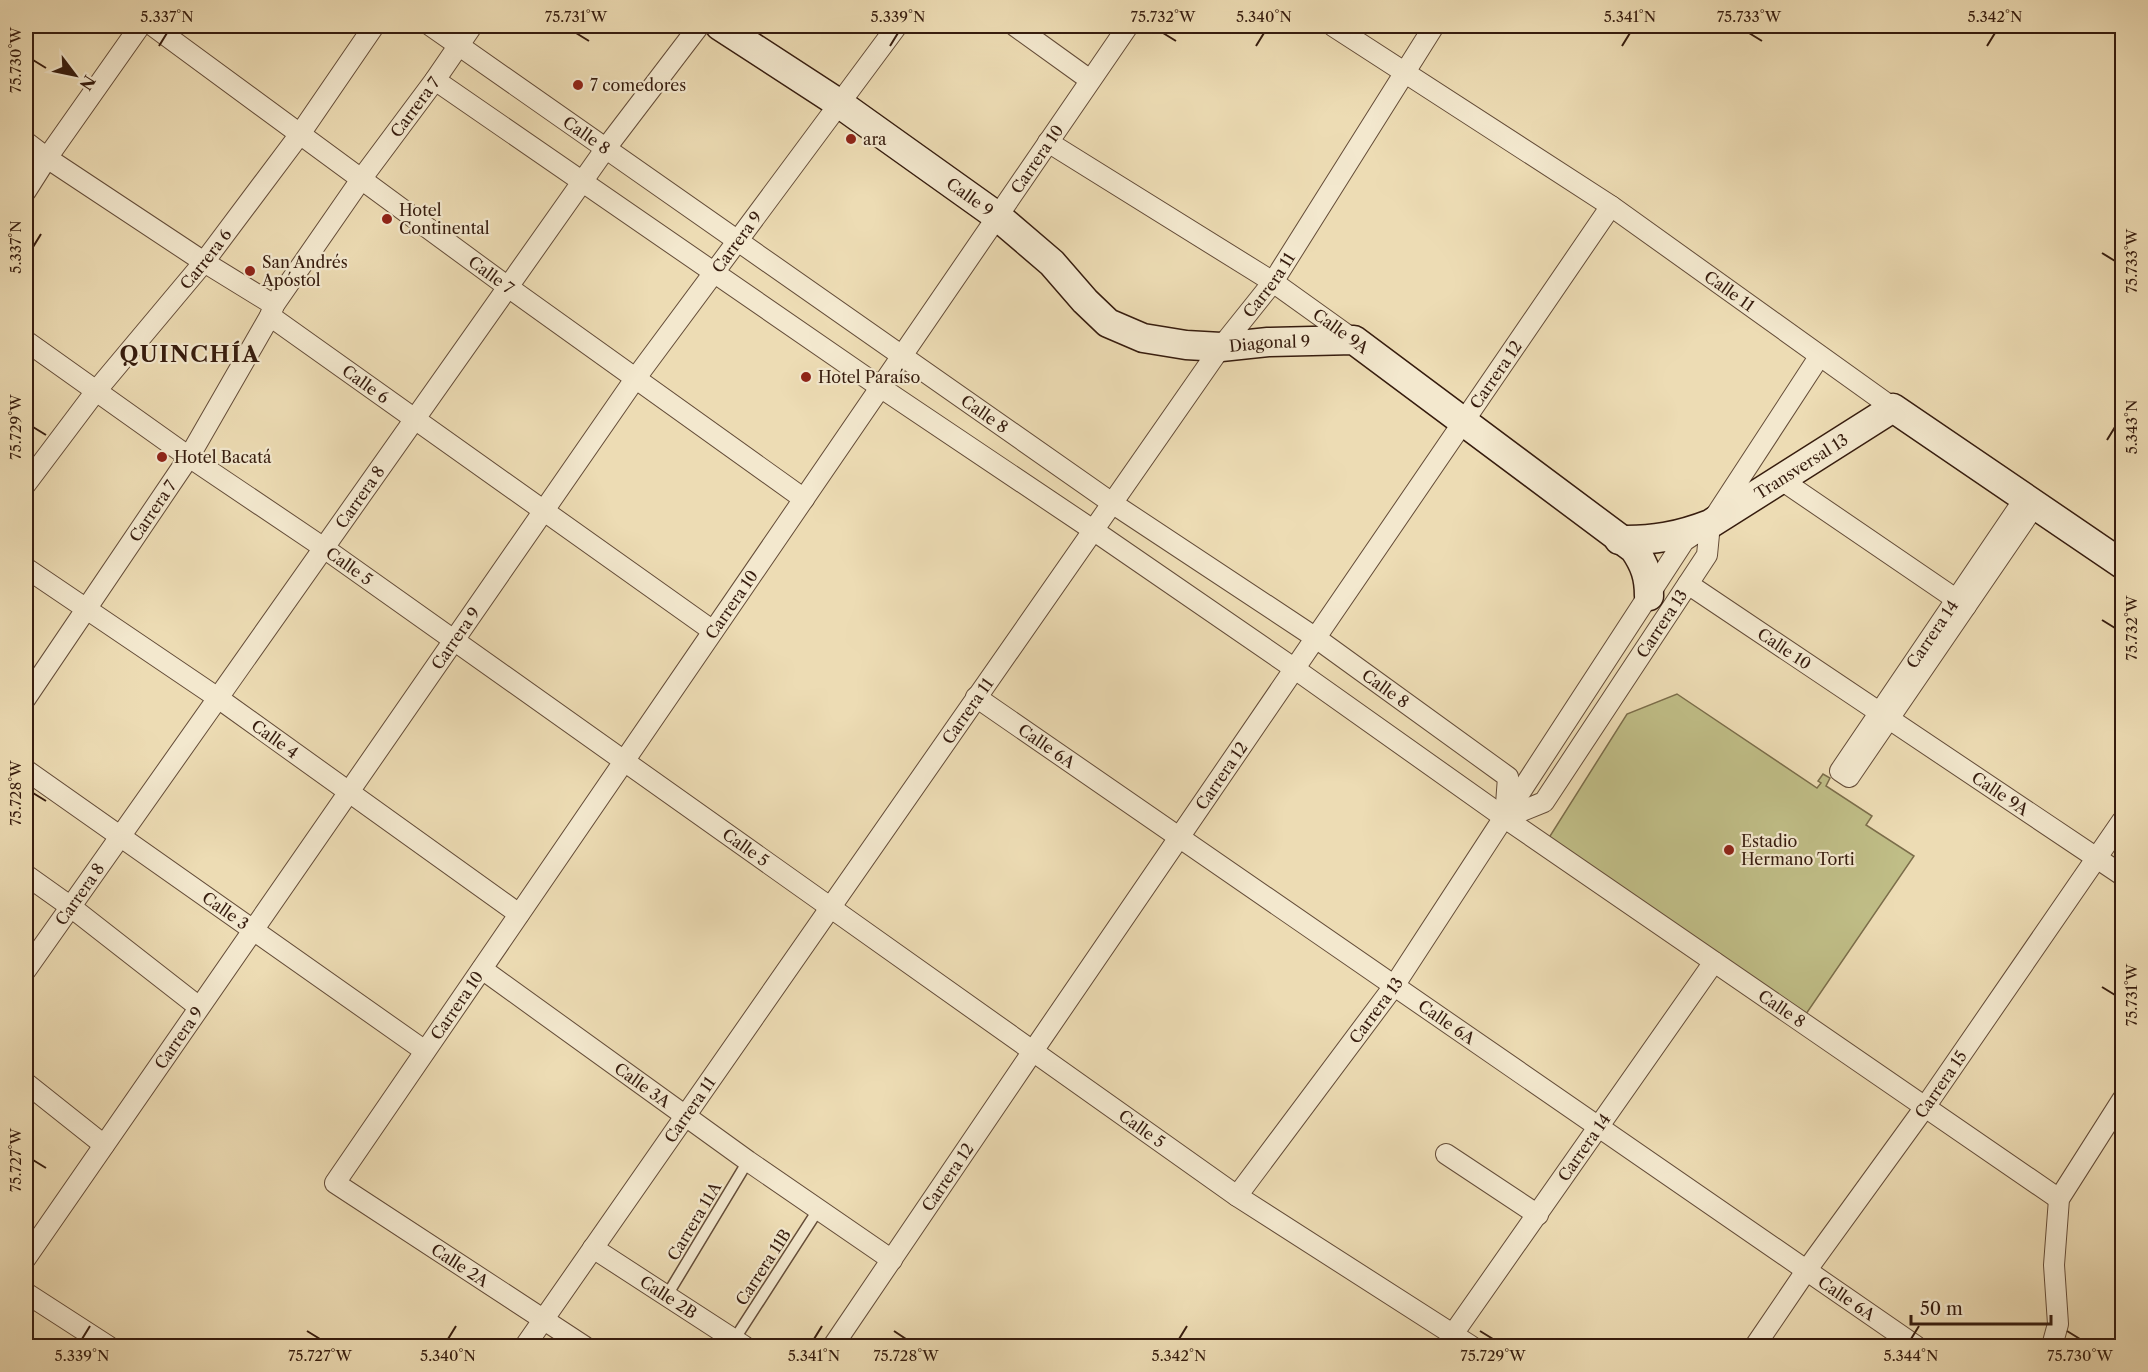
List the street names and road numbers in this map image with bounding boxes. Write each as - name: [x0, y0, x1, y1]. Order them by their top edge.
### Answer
- street label: Carrera 7: [386, 73, 444, 141]
- street label: Calle 8: [559, 112, 614, 158]
- street label: Carrera 10: [1006, 121, 1067, 197]
- street label: Calle 9: [943, 173, 998, 220]
- street label: Carrera 9: [707, 207, 766, 277]
- street label: Carrera 6: [176, 225, 235, 293]
- street label: Carrera 11: [1239, 248, 1299, 322]
- street label: Calle 7: [465, 251, 518, 298]
- street label: Calle 11: [1701, 266, 1759, 316]
- street label: Calle 9A: [1309, 304, 1374, 359]
- street label: Diagonal 9: [1228, 331, 1310, 356]
- street label: Carrera 12: [1465, 337, 1526, 412]
- street label: Calle 6: [338, 361, 393, 408]
- street label: Calle 8: [957, 390, 1012, 437]
- street label: Transversal 13: [1751, 429, 1852, 503]
- street label: Carrera 8: [331, 462, 389, 532]
- street label: Carrera 7: [125, 476, 181, 545]
- street label: Calle 5: [322, 543, 376, 589]
- street label: Carrera 10: [701, 566, 762, 643]
- street label: Carrera 13: [1632, 586, 1692, 661]
- street label: Carrera 14: [1902, 596, 1962, 672]
- street label: Carrera 9: [427, 603, 484, 673]
- street label: Calle 10: [1754, 623, 1815, 674]
- street label: Calle 8: [1358, 665, 1413, 712]
- street label: Carrera 11: [938, 674, 997, 748]
- street label: Calle 4: [248, 715, 302, 762]
- street label: Calle 6A: [1014, 719, 1080, 773]
- street label: Carrera 12: [1191, 738, 1252, 814]
- street label: Calle 9A: [1968, 767, 2034, 820]
- street label: Calle 5: [719, 824, 773, 871]
- street label: Carrera 8: [51, 859, 108, 929]
- street label: Calle 3: [198, 887, 253, 934]
- street label: Carrera 10: [426, 967, 487, 1044]
- street label: Carrera 13: [1345, 973, 1407, 1047]
- street label: Calle 8: [1754, 985, 1809, 1032]
- street label: Calle 6A: [1414, 995, 1480, 1049]
- street label: Carrera 9: [150, 1003, 207, 1073]
- street label: Carrera 15: [1910, 1047, 1971, 1122]
- street label: Calle 3A: [611, 1058, 675, 1112]
- street label: Carrera 11: [660, 1073, 720, 1146]
- street label: Calle 5: [1115, 1105, 1169, 1152]
- street label: Carrera 14: [1553, 1110, 1615, 1185]
- street label: Carrera 12: [917, 1139, 978, 1215]
- street label: Carrera 11A: [663, 1177, 726, 1264]
- street label: Carrera 11B: [731, 1225, 795, 1309]
- street label: Calle 2A: [427, 1239, 493, 1292]
- street label: Calle 2B: [636, 1271, 701, 1323]
- street label: Calle 6A: [1814, 1271, 1880, 1325]

